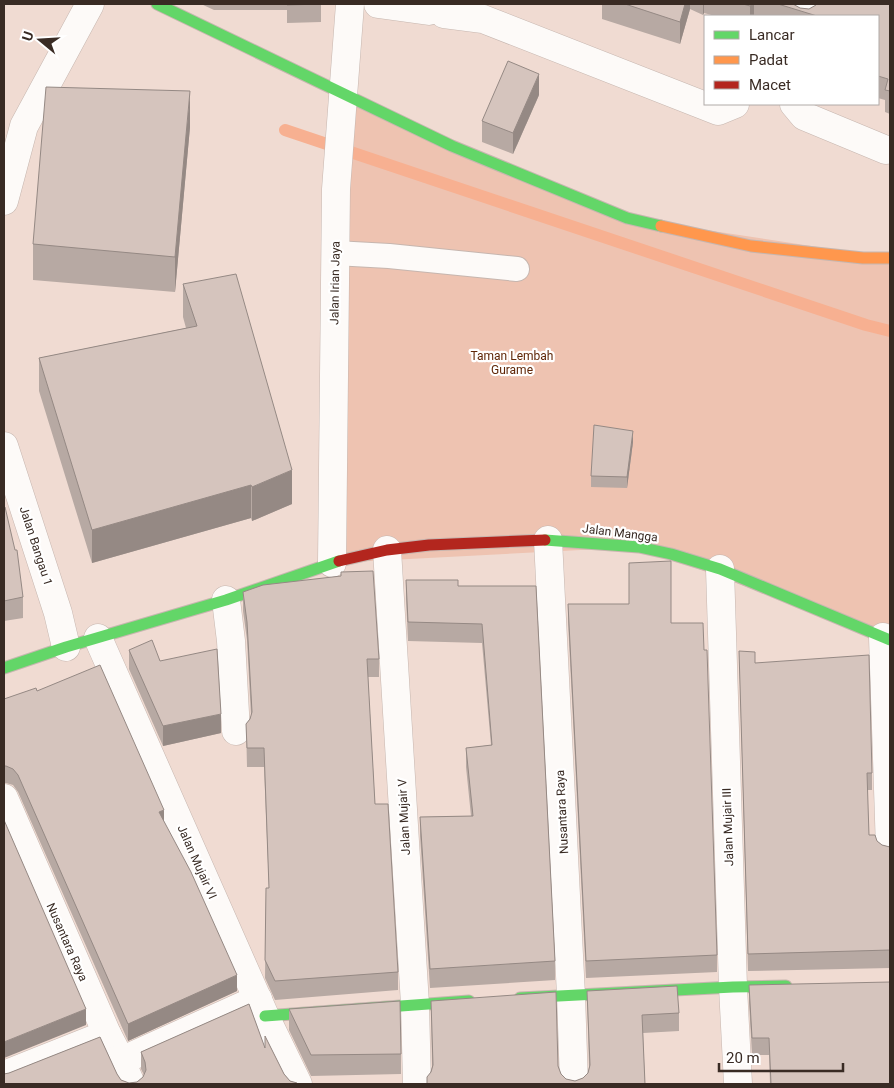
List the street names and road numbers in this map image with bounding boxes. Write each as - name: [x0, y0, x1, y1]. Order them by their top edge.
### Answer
- street label: Jalan Irian Jaya: [327, 241, 343, 325]
- street label: Jalan Bangau 1: [17, 505, 55, 587]
- street label: Jalan Mangga: [582, 521, 658, 545]
- street label: Nusantara Raya: [553, 770, 571, 854]
- street label: Jalan Mujair V: [395, 778, 413, 855]
- street label: Jalan Mujair III: [720, 788, 736, 866]
- street label: Jalan Mujair VI: [174, 823, 220, 901]
- street label: Nusantara Raya: [43, 901, 91, 983]

